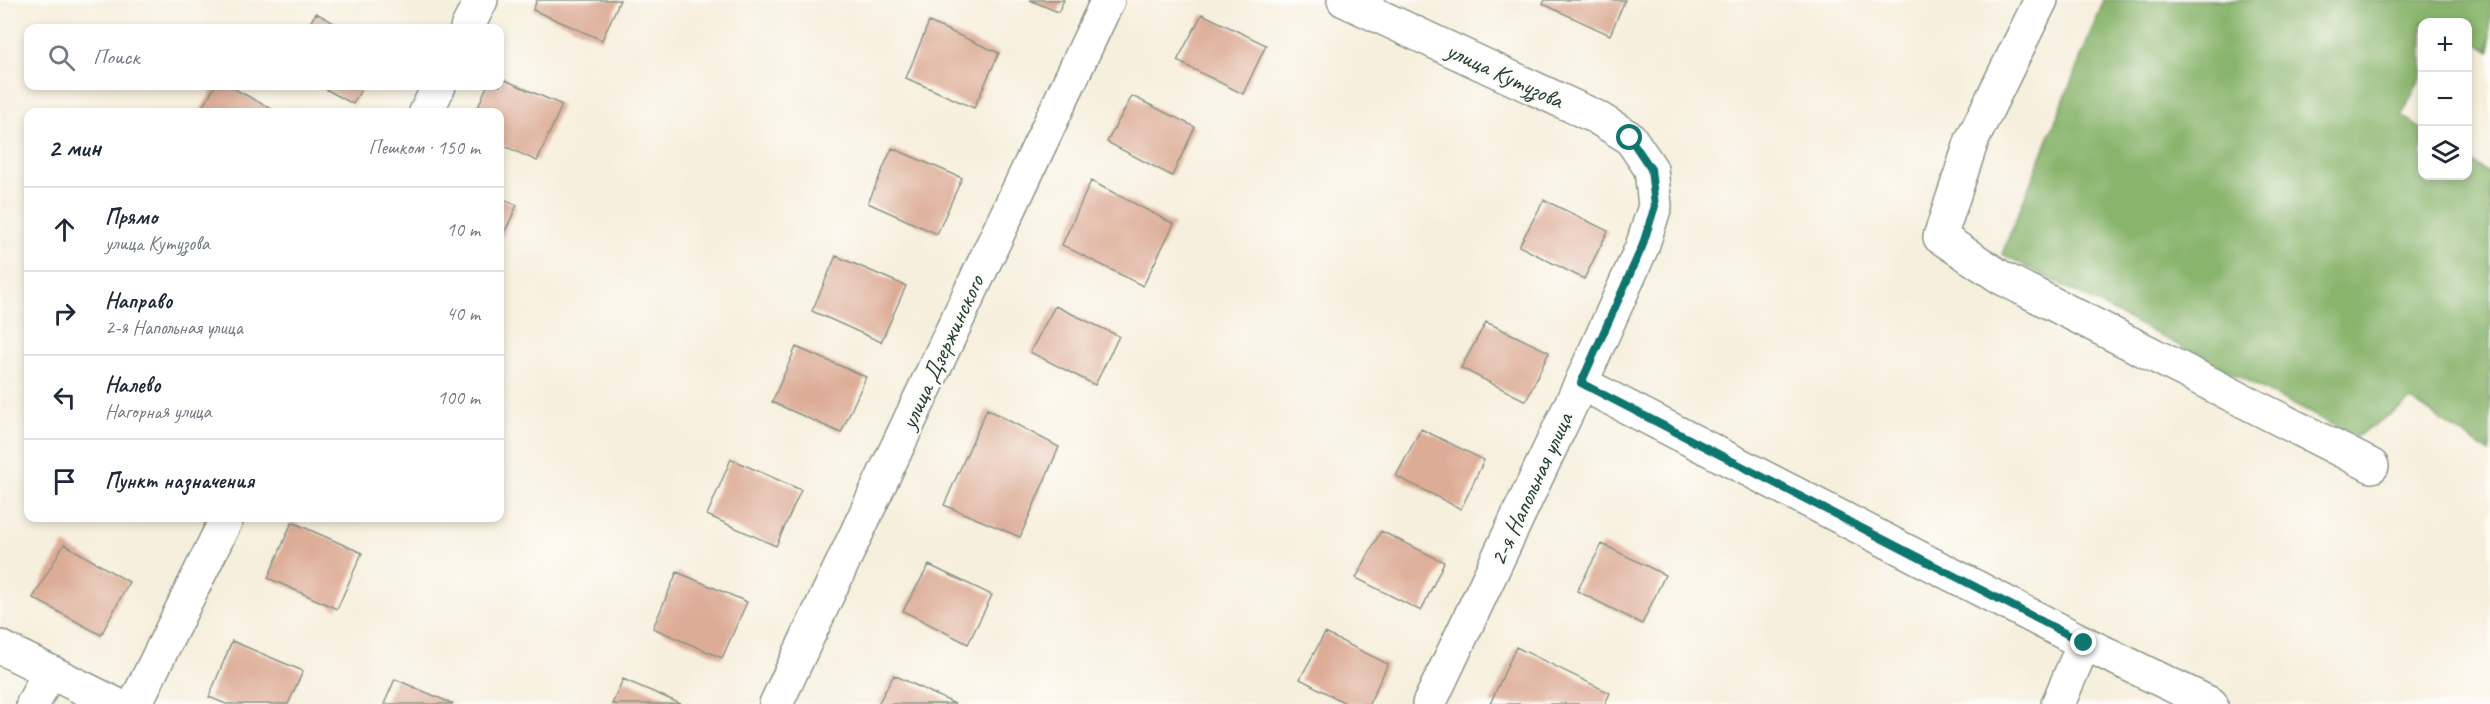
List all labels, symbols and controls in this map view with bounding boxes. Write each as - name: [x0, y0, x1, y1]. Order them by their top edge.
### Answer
- map controls: [2418, 18, 2472, 180]
- button: +: [2418, 18, 2472, 72]
- search box: [24, 24, 504, 90]
- street label: улица Кутузова: [1440, 34, 1570, 117]
- icon: search: [45, 41, 78, 74]
- text: Поиск: [93, 43, 139, 71]
- button: −: [2418, 72, 2472, 126]
- route start: [1616, 124, 1642, 150]
- button: layers: [2418, 126, 2472, 180]
- text: 2 мин: [48, 131, 101, 164]
- text: Пешком · 150 m: [368, 135, 480, 160]
- text: Прямо: [105, 203, 157, 231]
- icon: ahead: [48, 213, 81, 246]
- text: 10 m: [446, 217, 480, 242]
- text: улица Кутузова: [105, 231, 209, 256]
- street label: улица Дзержинского: [892, 269, 991, 435]
- text: Направо: [105, 287, 172, 315]
- icon: right: [48, 297, 81, 330]
- text: 40 m: [446, 301, 480, 326]
- text: 2-я Напольная улица: [105, 315, 243, 340]
- text: Налево: [105, 371, 161, 399]
- icon: left: [48, 381, 81, 414]
- text: 100 m: [437, 385, 480, 410]
- text: Нагорная улица: [105, 399, 211, 424]
- street label: 2-я Напольная улица: [1482, 407, 1580, 570]
- icon: arrive: [48, 465, 81, 498]
- text: Пункт назначения: [105, 467, 254, 495]
- route end: [2070, 629, 2096, 655]

